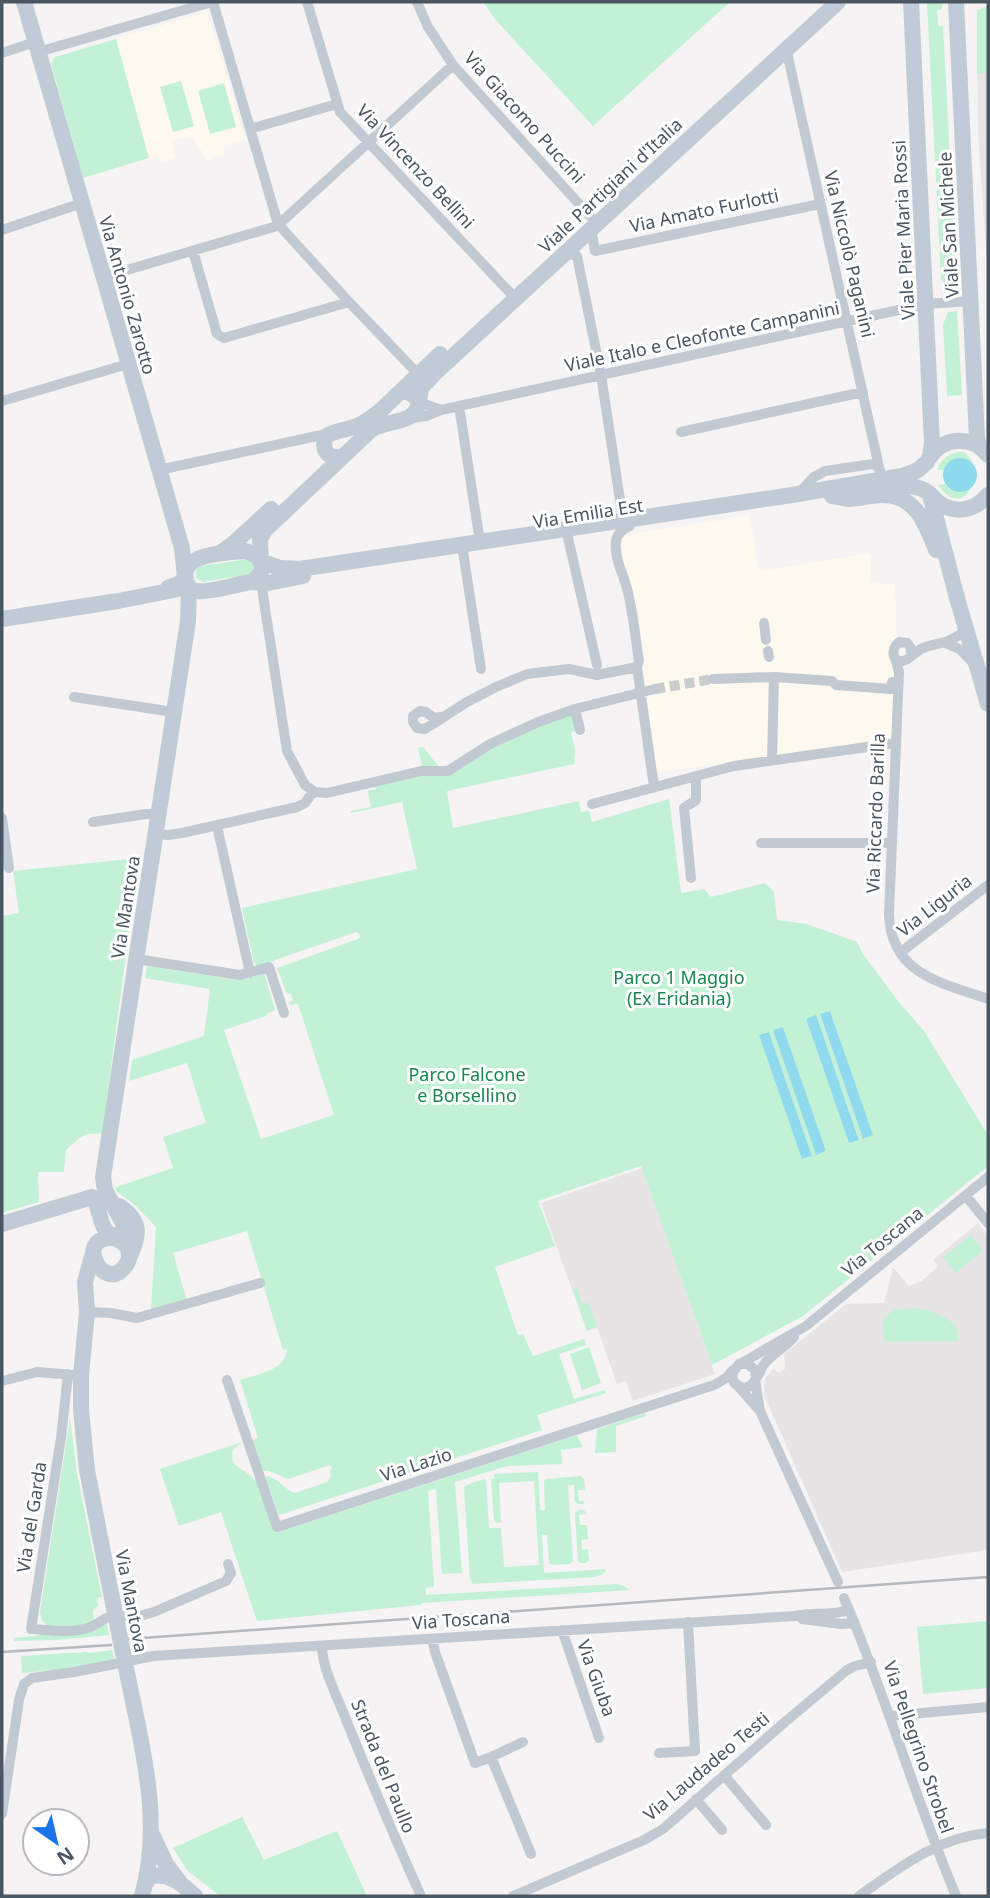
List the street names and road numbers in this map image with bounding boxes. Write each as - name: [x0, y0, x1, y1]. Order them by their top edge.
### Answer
- street label: Via Giacomo Puccini: [459, 46, 591, 188]
- street label: Via Vincenzo Bellini: [352, 98, 480, 234]
- street label: Viale Partigiani d'Italia: [533, 112, 687, 258]
- street label: Viale Pier Maria Rossi: [886, 139, 920, 321]
- street label: Viale San Michele: [932, 151, 964, 299]
- street label: Via Niccolò Paganini: [819, 168, 881, 340]
- street label: Via Amato Furlotti: [627, 182, 781, 238]
- street label: Via Antonio Zarotto: [94, 213, 162, 377]
- street label: Viale Italo e Cleofonte Campanini: [562, 295, 842, 377]
- street label: Via Emilia Est: [531, 492, 645, 534]
- street label: Via Riccardo Barilla: [860, 732, 890, 894]
- street label: Via Mantova: [105, 854, 145, 960]
- street label: Via Liguria: [892, 868, 976, 942]
- street label: Via Toscana: [836, 1201, 928, 1281]
- street label: Via Lazio: [377, 1441, 455, 1487]
- street label: Via del Garda: [10, 1460, 52, 1574]
- street label: Via Mantova: [110, 1548, 154, 1654]
- street label: Via Toscana: [411, 1604, 511, 1634]
- street label: Via Giuba: [572, 1636, 622, 1720]
- street label: Via Pellegrino Strobel: [878, 1658, 960, 1836]
- street label: Strada del Paullo: [346, 1696, 422, 1836]
- street label: Via Laudadeo Testi: [638, 1706, 774, 1826]

